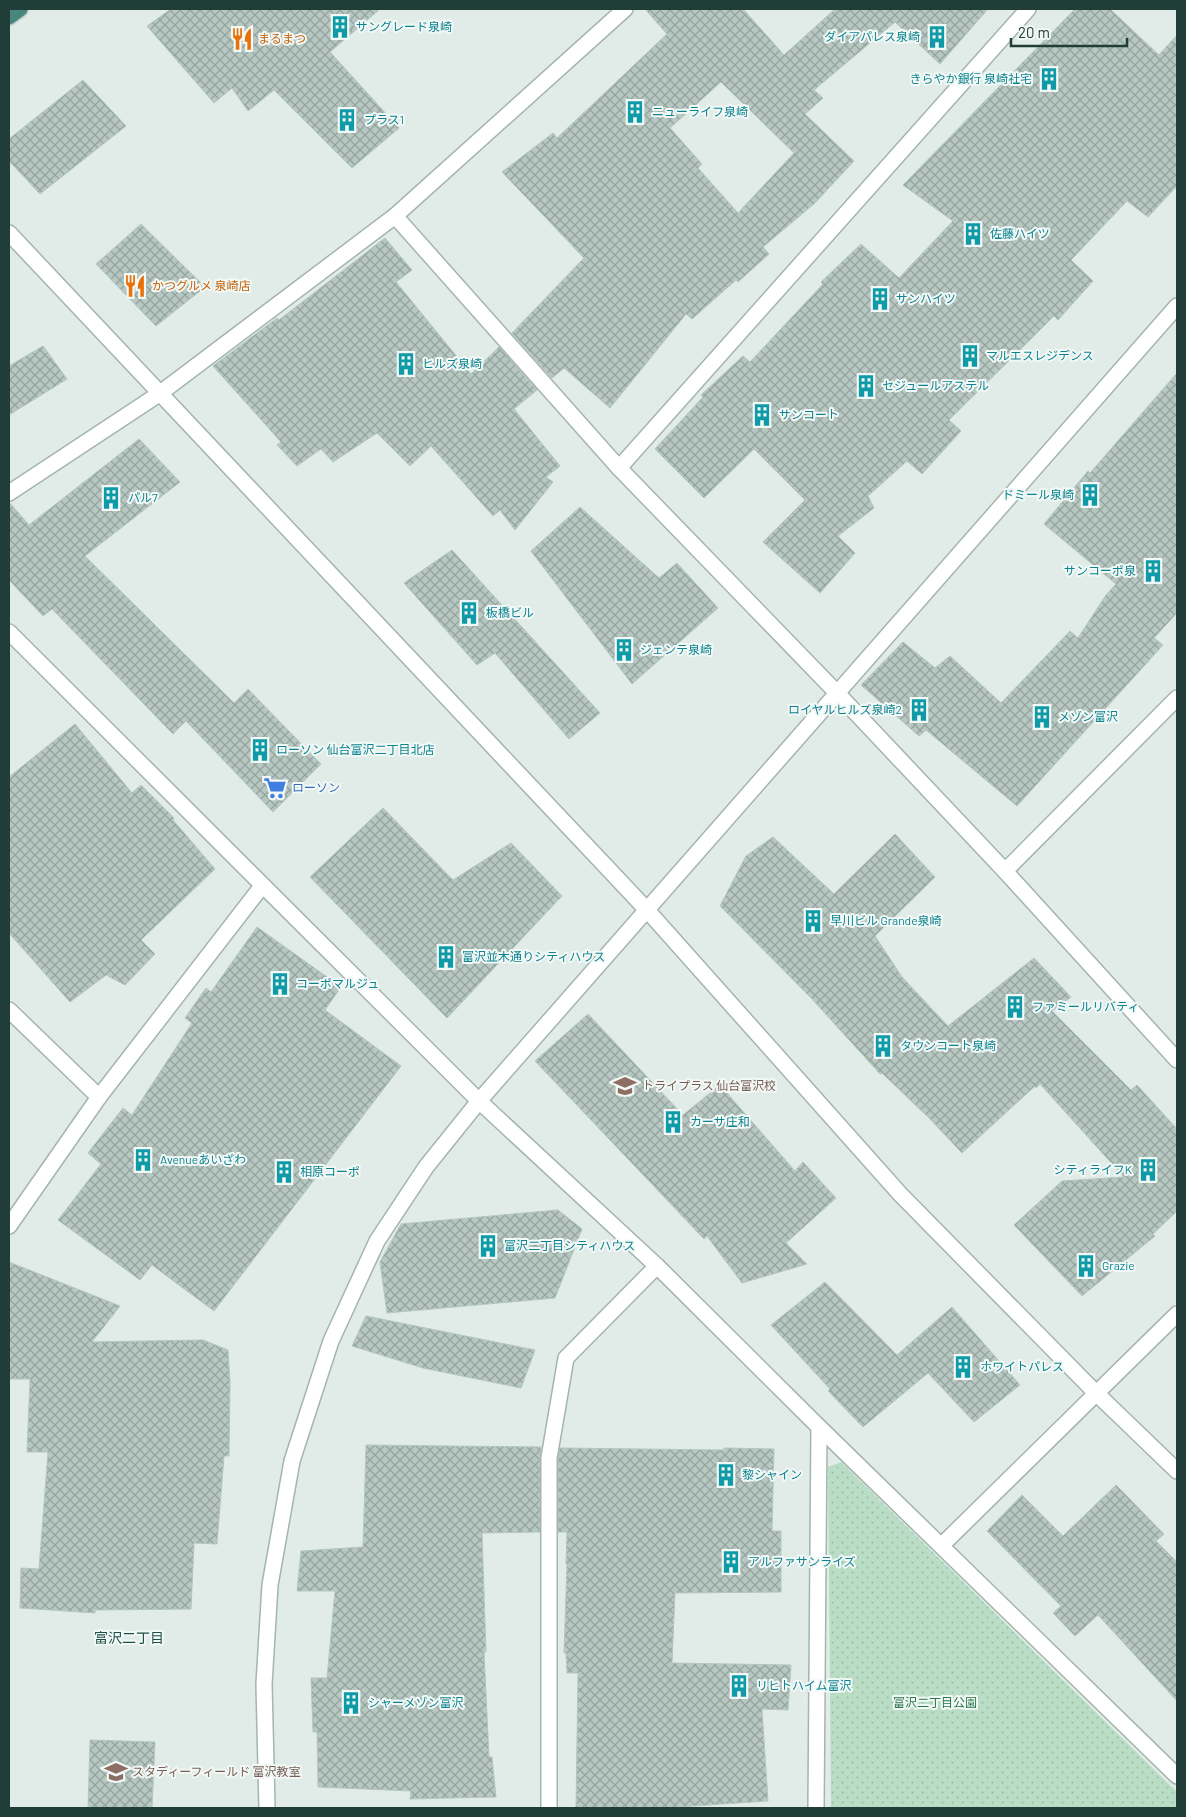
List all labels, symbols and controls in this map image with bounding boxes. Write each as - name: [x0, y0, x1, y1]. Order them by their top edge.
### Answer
- building icon: サングレード泉崎: [327, 14, 353, 40]
- scale bar: [1011, 15, 1127, 47]
- place label: サングレード泉崎: [356, 19, 452, 33]
- text: 20 m: [1018, 23, 1050, 41]
- building icon: ダイアパレス泉崎: [924, 24, 950, 50]
- restaurant icon: まるまつ: [229, 26, 255, 52]
- place label: ダイアパレス泉崎: [824, 29, 920, 43]
- place label: まるまつ: [258, 31, 306, 45]
- building icon: きらやか銀行 泉崎社宅: [1036, 66, 1062, 92]
- place label: きらやか銀行 泉崎社宅: [910, 71, 1032, 85]
- building icon: ニューライフ泉崎: [622, 99, 648, 125]
- place label: ニューライフ泉崎: [652, 104, 748, 118]
- building icon: プラス1: [334, 107, 360, 133]
- place label: プラス1: [364, 112, 404, 126]
- building icon: 佐藤ハイツ: [960, 221, 986, 247]
- place label: 佐藤ハイツ: [990, 226, 1050, 240]
- restaurant icon: かつグルメ 泉崎店: [122, 273, 148, 299]
- place label: かつグルメ 泉崎店: [152, 278, 250, 292]
- building icon: サンハイツ: [867, 286, 893, 312]
- place label: サンハイツ: [896, 291, 956, 305]
- building icon: マルエスレジデンス: [957, 343, 983, 369]
- place label: マルエスレジデンス: [986, 348, 1094, 362]
- building icon: ヒルズ泉崎: [393, 351, 419, 377]
- place label: ヒルズ泉崎: [422, 356, 482, 370]
- building icon: セジュールアステル: [853, 373, 879, 399]
- place label: セジュールアステル: [882, 378, 989, 392]
- building icon: サンコート: [749, 402, 775, 428]
- place label: サンコート: [779, 407, 839, 421]
- building icon: ドミール泉崎: [1077, 482, 1103, 508]
- building icon: パル7: [98, 485, 124, 511]
- place label: ドミール泉崎: [1002, 487, 1074, 501]
- place label: パル7: [128, 490, 158, 504]
- building icon: サンコーポ泉: [1140, 558, 1166, 584]
- place label: サンコーポ泉: [1064, 563, 1136, 577]
- building icon: 板橋ビル: [456, 600, 482, 626]
- place label: 板橋ビル: [486, 605, 534, 619]
- building icon: ジェンテ泉崎: [611, 637, 637, 663]
- place label: ジェンテ泉崎: [640, 642, 712, 656]
- building icon: ロイヤルヒルズ泉崎2: [906, 697, 932, 723]
- place label: ロイヤルヒルズ泉崎2: [788, 702, 902, 716]
- building icon: メゾン富沢: [1029, 704, 1055, 730]
- place label: メゾン富沢: [1058, 709, 1118, 723]
- building icon: ローソン 仙台富沢二丁目北店: [247, 737, 273, 763]
- place label: ローソン 仙台富沢二丁目北店: [276, 742, 434, 756]
- supermarket icon: ローソン: [262, 775, 288, 801]
- place label: ローソン: [292, 780, 340, 794]
- building icon: 早川ビル Grande泉崎: [800, 908, 826, 934]
- place label: 早川ビル Grande泉崎: [830, 913, 942, 927]
- building icon: 富沢並木通りシティハウス: [433, 944, 459, 970]
- place label: 富沢並木通りシティハウス: [462, 949, 605, 963]
- building icon: コーポマルジュ: [267, 971, 293, 997]
- place label: コーポマルジュ: [296, 976, 379, 990]
- building icon: ファミールリバティ: [1002, 994, 1028, 1020]
- place label: ファミールリバティ: [1032, 999, 1139, 1013]
- building icon: タウンコート泉崎: [870, 1033, 896, 1059]
- place label: タウンコート泉崎: [900, 1038, 996, 1052]
- school or university icon: トライプラス 仙台富沢校: [612, 1073, 638, 1099]
- place label: トライプラス 仙台富沢校: [642, 1078, 776, 1092]
- building icon: カーサ庄和: [660, 1109, 686, 1135]
- place label: カーサ庄和: [690, 1114, 750, 1128]
- building icon: Avenueあいざわ: [130, 1147, 156, 1173]
- place label: Avenueあいざわ: [160, 1152, 246, 1166]
- building icon: シティライフK: [1135, 1157, 1161, 1183]
- building icon: 相原コーポ: [271, 1159, 297, 1185]
- place label: シティライフK: [1053, 1162, 1133, 1176]
- place label: 相原コーポ: [300, 1164, 360, 1178]
- building icon: 富沢二丁目シティハウス: [475, 1233, 501, 1259]
- place label: 富沢二丁目シティハウス: [504, 1238, 635, 1252]
- building icon: Grazie: [1073, 1253, 1099, 1279]
- place label: Grazie: [1102, 1258, 1135, 1272]
- building icon: ホワイトパレス: [950, 1354, 976, 1380]
- place label: ホワイトパレス: [980, 1359, 1064, 1373]
- building icon: 黎シャイン: [713, 1462, 739, 1488]
- place label: 黎シャイン: [742, 1467, 802, 1481]
- building icon: アルファサンライズ: [718, 1549, 744, 1575]
- place label: アルファサンライズ: [748, 1554, 856, 1568]
- district label: 富沢二丁目: [94, 1629, 164, 1646]
- building icon: リヒトハイム富沢: [726, 1673, 752, 1699]
- place label: リヒトハイム富沢: [756, 1678, 852, 1692]
- building icon: シャーメゾン富沢: [338, 1690, 364, 1716]
- place label: シャーメゾン富沢: [368, 1695, 464, 1709]
- park label: 富沢二丁目公園: [893, 1695, 977, 1709]
- school or university icon: スタディーフィールド 富沢教室: [103, 1759, 129, 1785]
- place label: スタディーフィールド 富沢教室: [132, 1764, 301, 1778]

